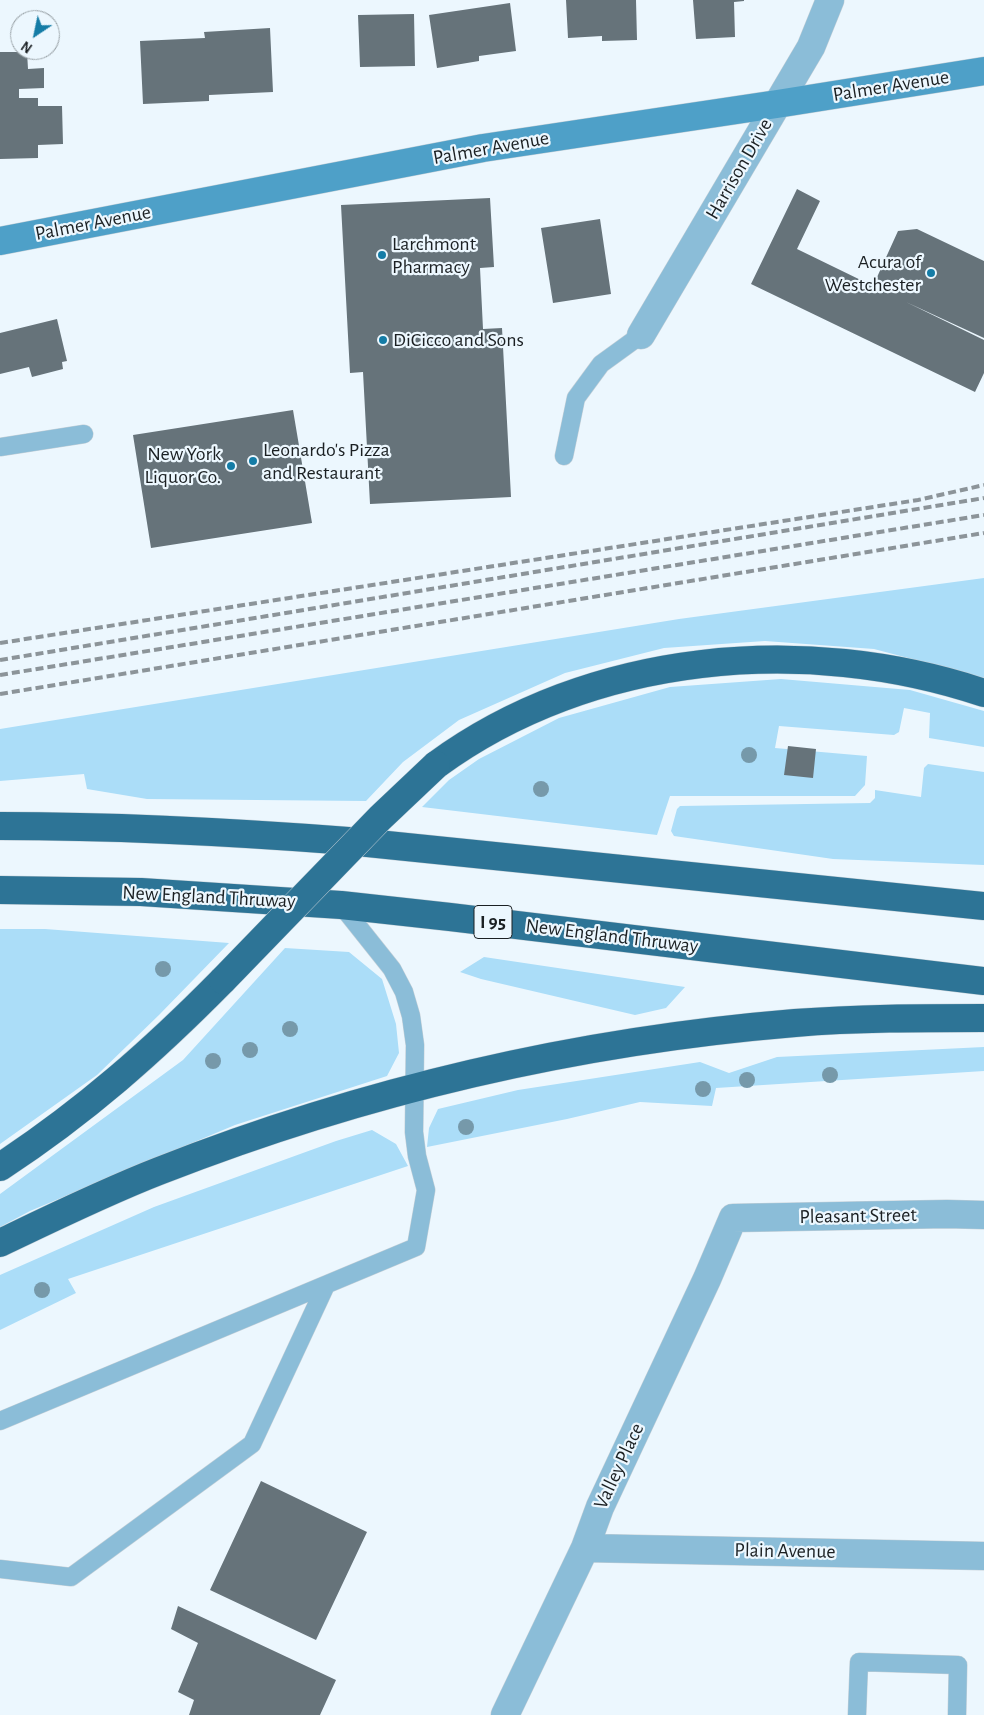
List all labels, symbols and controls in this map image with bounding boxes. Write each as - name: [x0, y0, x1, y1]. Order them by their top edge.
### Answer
- north arrow: [10, 10, 60, 60]
- text: N: [19, 38, 35, 55]
- street label: Palmer Avenue: [831, 65, 951, 107]
- street label: Harrison Drive: [701, 114, 777, 224]
- street label: Palmer Avenue: [431, 126, 551, 170]
- street label: Palmer Avenue: [33, 200, 153, 246]
- place label: Larchmont Pharmacy: [392, 232, 476, 279]
- marker: Larchmont Pharmacy: [376, 249, 388, 261]
- place label: Acura of Westchester: [825, 250, 921, 297]
- marker: Acura of Westchester: [925, 267, 937, 279]
- place label: DiCicco and Sons: [393, 328, 524, 352]
- marker: DiCicco and Sons: [377, 334, 389, 346]
- place label: Leonardo's Pizza and Restaurant: [263, 438, 390, 485]
- place label: New York Liquor Co.: [145, 442, 221, 489]
- marker: Leonardo's Pizza and Restaurant: [247, 455, 259, 467]
- marker: New York Liquor Co.: [225, 460, 237, 472]
- street label: New England Thruway: [122, 880, 296, 914]
- road number: I 95: [474, 906, 512, 939]
- street label: New England Thruway: [524, 914, 700, 958]
- street label: Pleasant Street: [799, 1203, 917, 1229]
- street label: Valley Place: [589, 1419, 649, 1513]
- street label: Plain Avenue: [734, 1538, 836, 1564]

